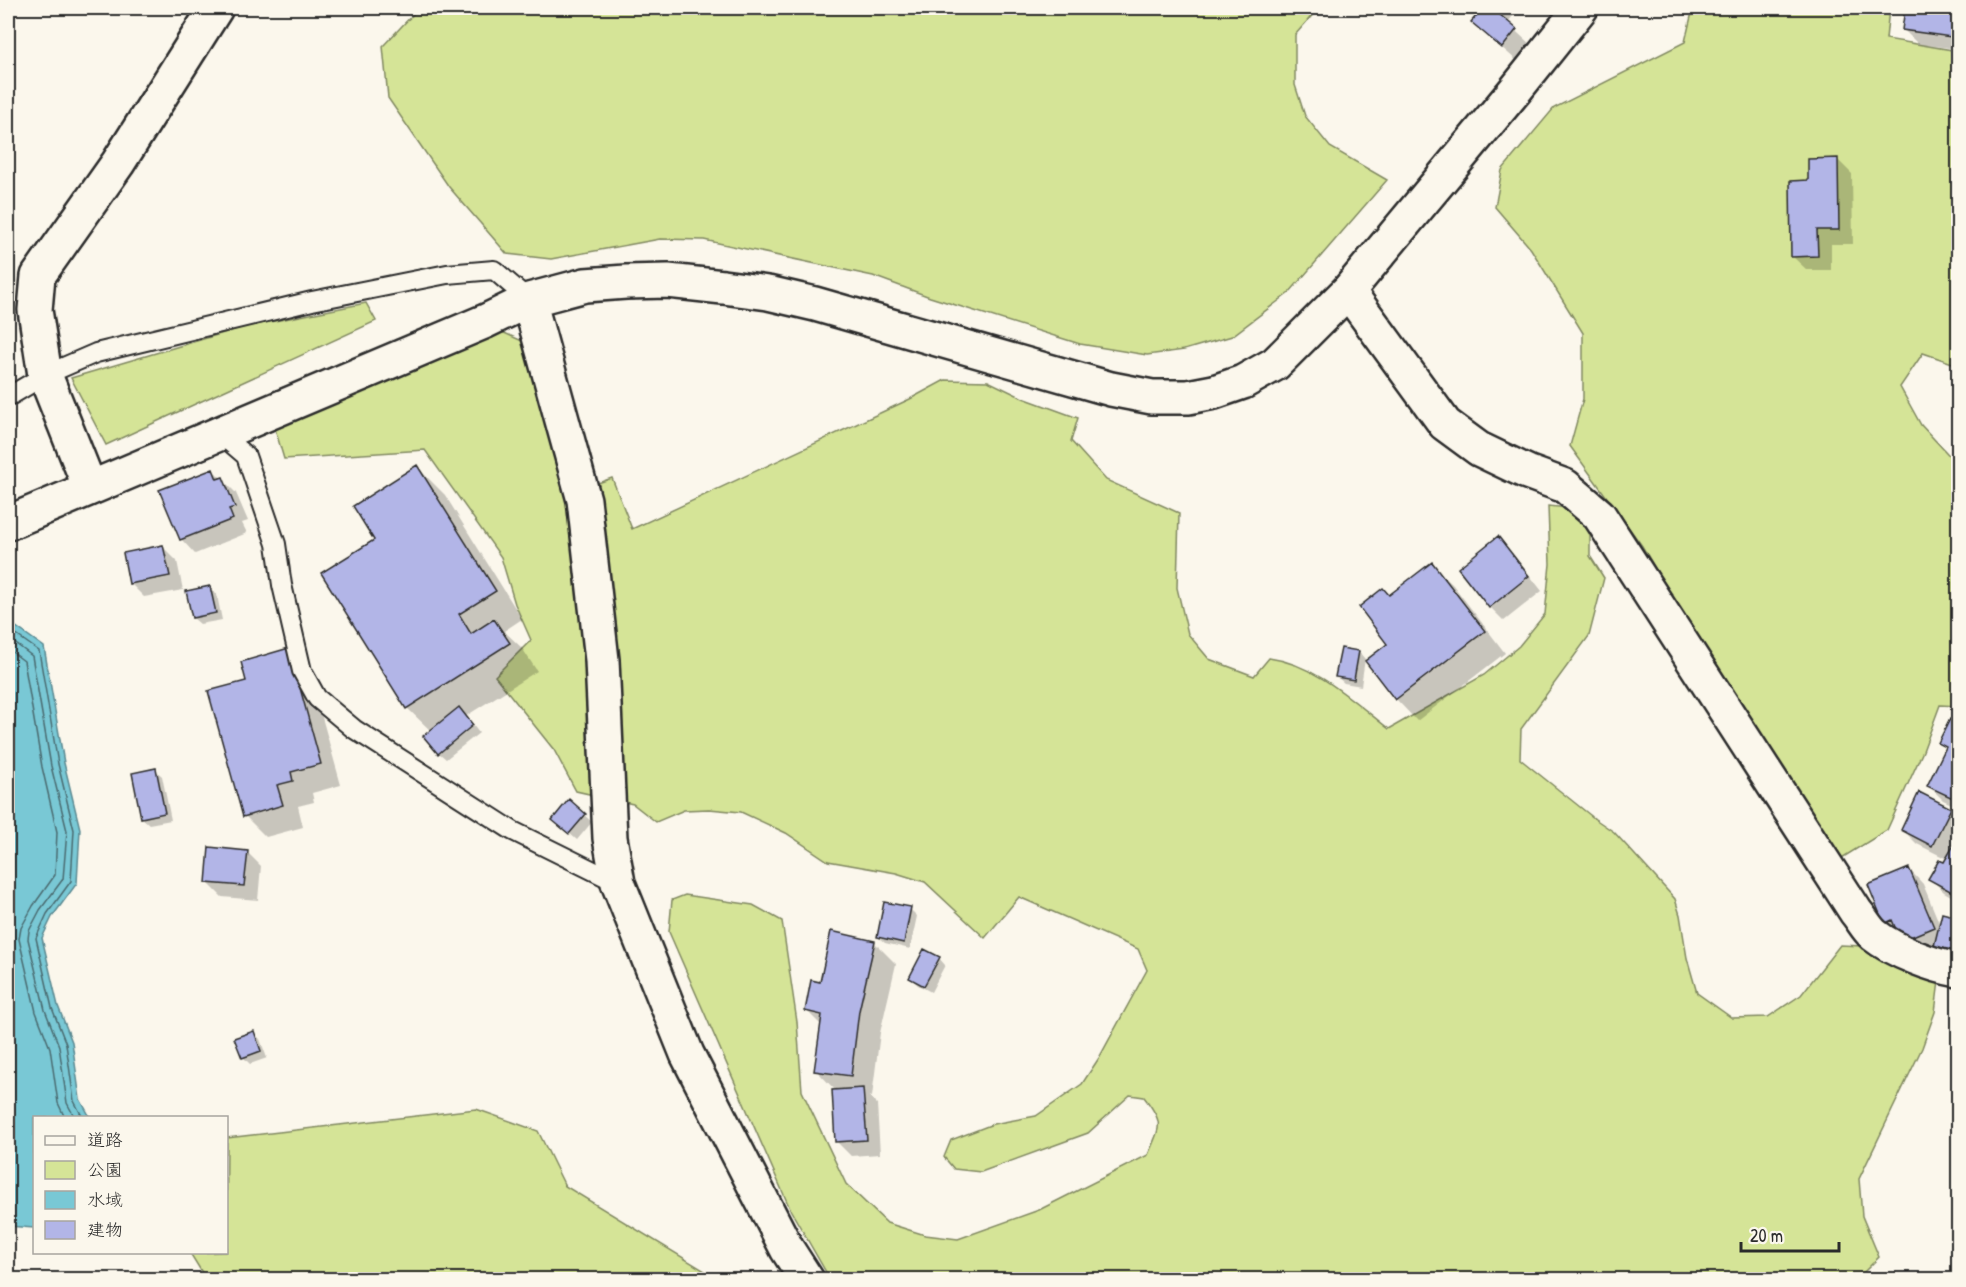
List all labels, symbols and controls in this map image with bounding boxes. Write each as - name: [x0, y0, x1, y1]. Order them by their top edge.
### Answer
- legend: [33, 1116, 228, 1254]
- text: 道路: [87, 1127, 123, 1152]
- text: 公園: [87, 1157, 123, 1182]
- text: 水域: [87, 1187, 123, 1212]
- scale bar: [1741, 1215, 1838, 1253]
- text: 建物: [87, 1217, 123, 1242]
- text: 20 m: [1750, 1223, 1783, 1248]

